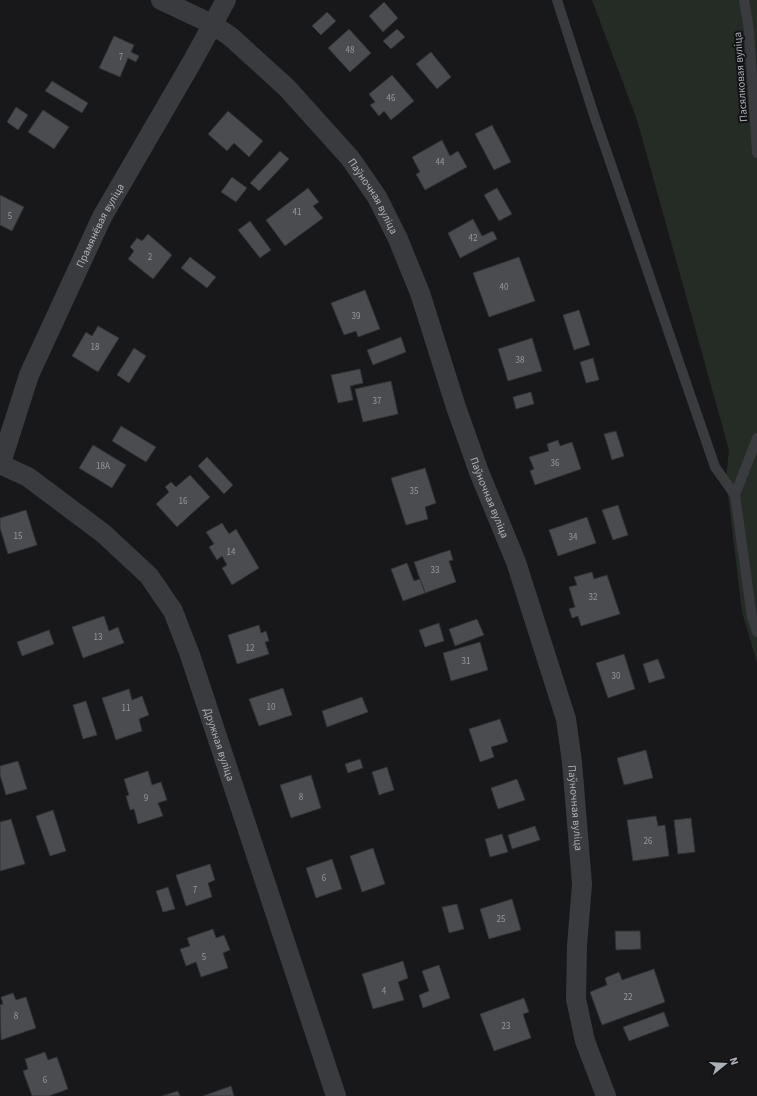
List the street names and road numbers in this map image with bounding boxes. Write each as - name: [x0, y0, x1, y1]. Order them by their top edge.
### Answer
- street label: Пасялковая вуліца: [730, 31, 751, 122]
- street label: Паўночная вуліца: [344, 155, 401, 237]
- street label: Прамянёвая вуліца: [73, 181, 128, 270]
- street label: Паўночная вуліца: [466, 455, 512, 540]
- street label: Дружная вуліца: [200, 706, 238, 783]
- street label: Паўночная вуліца: [564, 764, 586, 851]

